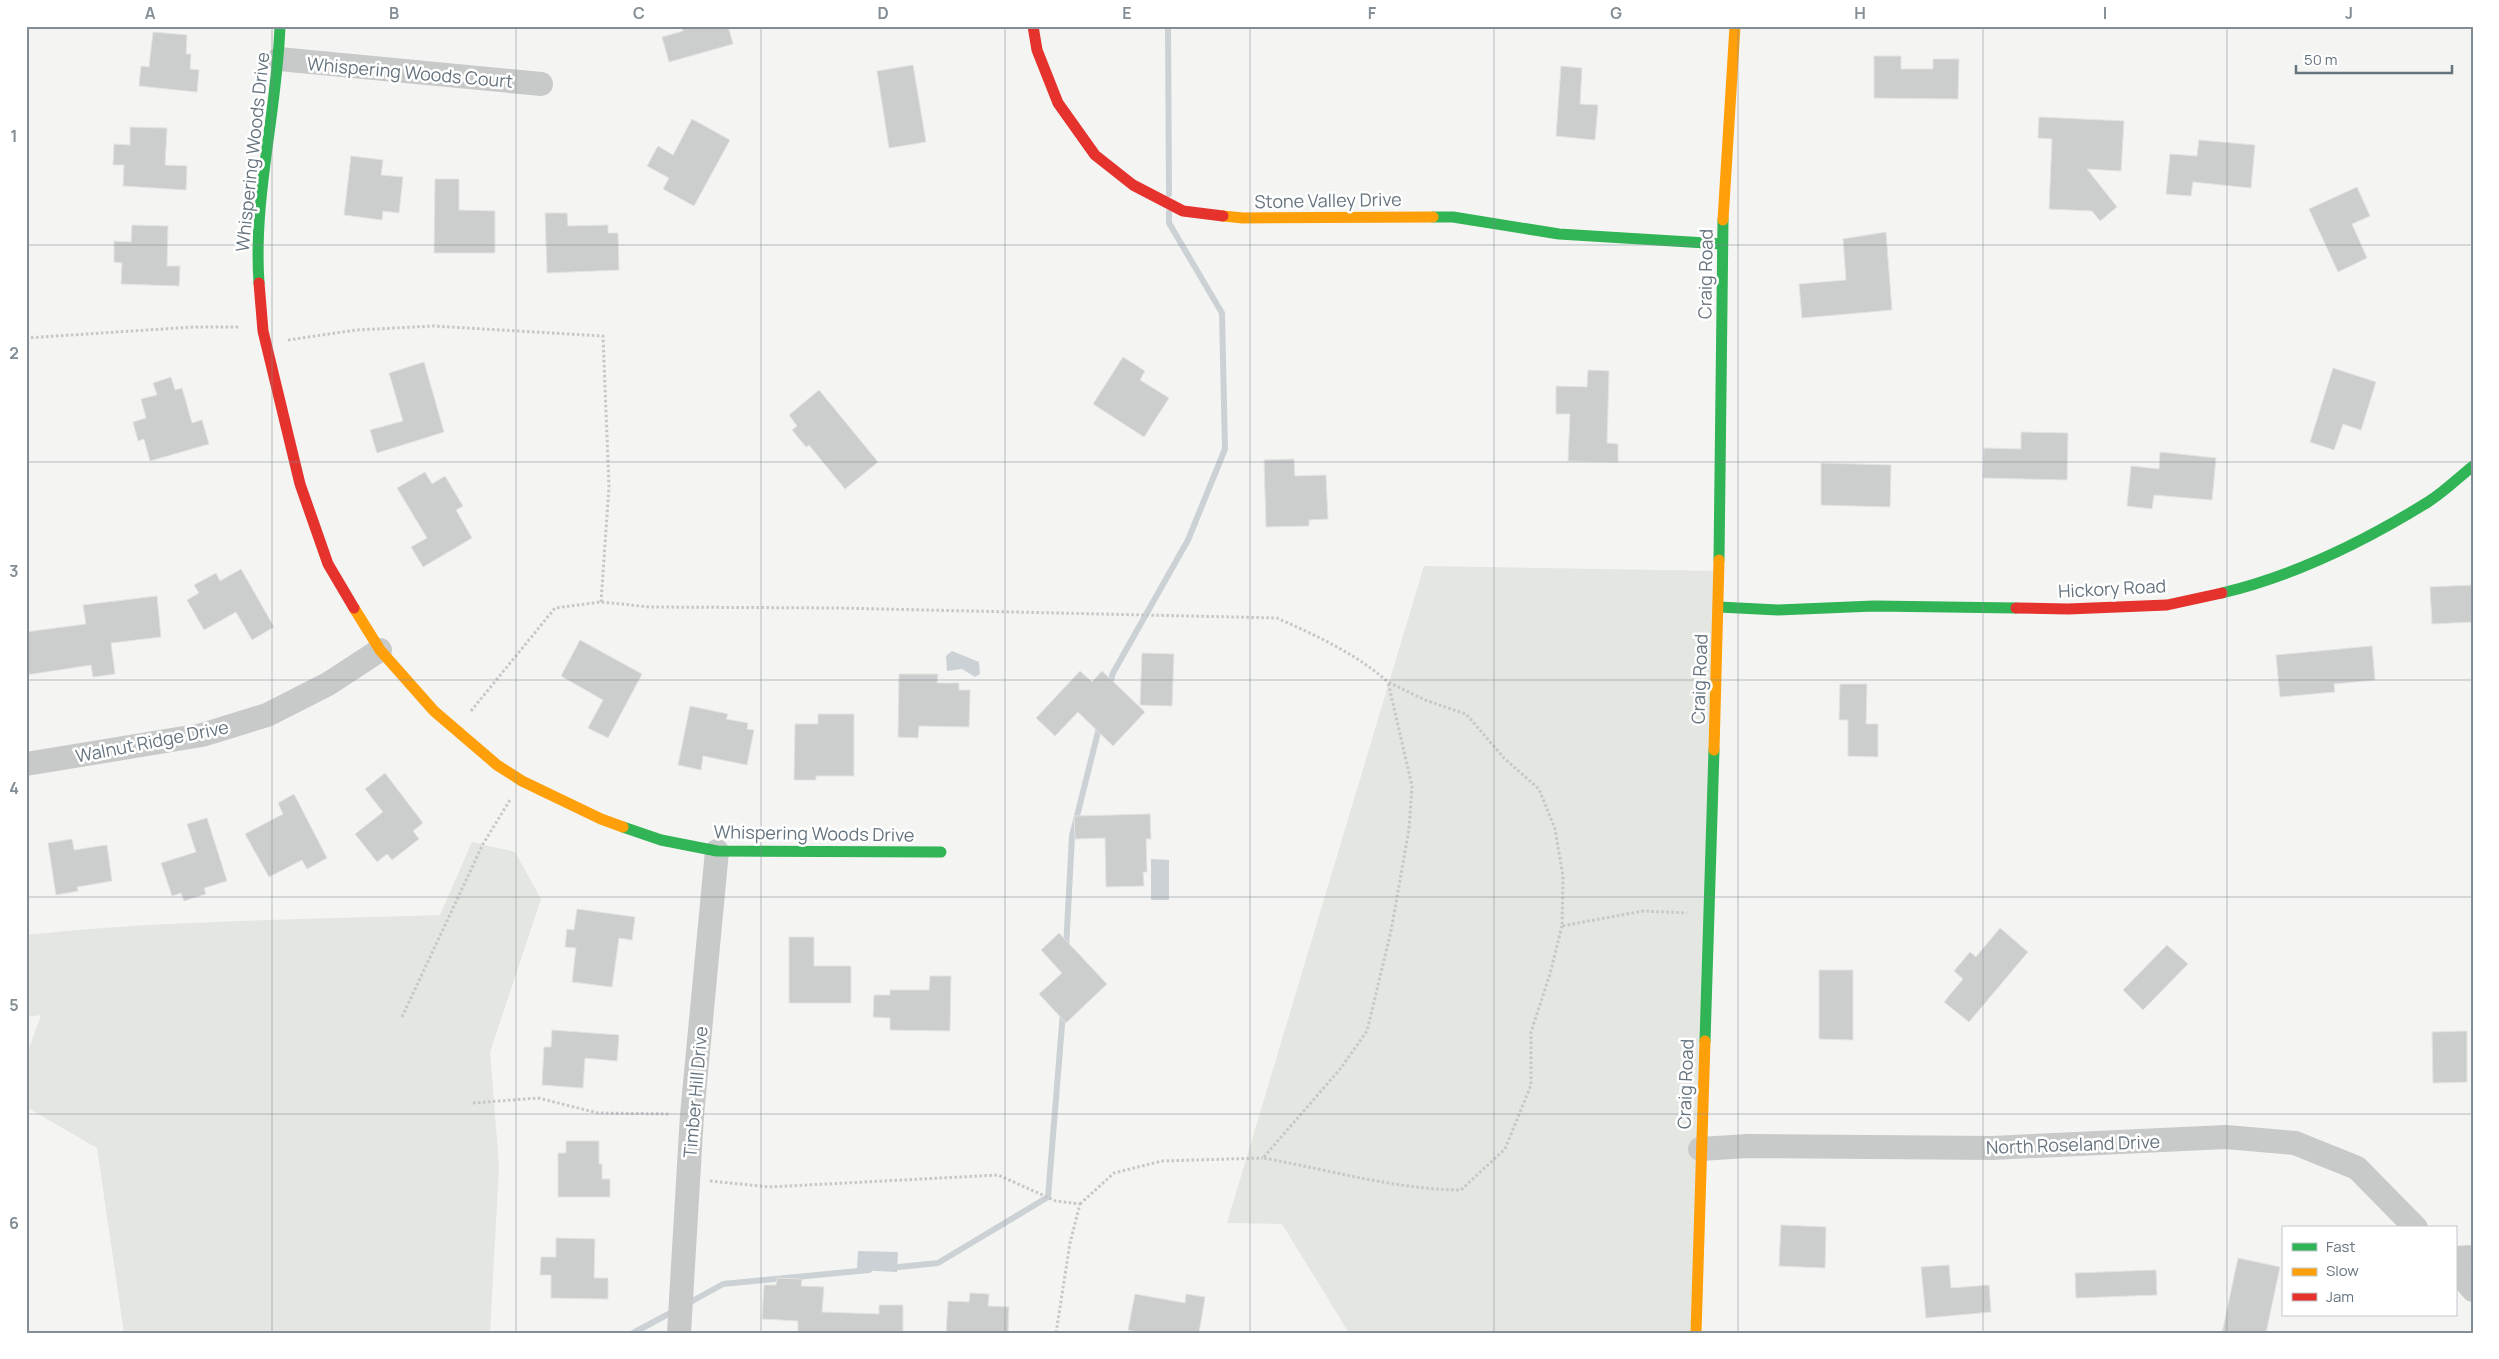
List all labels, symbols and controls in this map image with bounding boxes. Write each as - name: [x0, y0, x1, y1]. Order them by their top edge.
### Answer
- text: A: [145, 2, 156, 24]
- text: B: [389, 2, 399, 24]
- text: C: [633, 2, 645, 24]
- text: D: [877, 2, 889, 24]
- text: E: [1122, 2, 1132, 24]
- text: F: [1368, 2, 1377, 24]
- text: G: [1610, 2, 1622, 24]
- text: H: [1854, 2, 1866, 24]
- text: I: [2103, 2, 2107, 24]
- text: J: [2345, 2, 2353, 24]
- scale bar: [2296, 42, 2453, 74]
- text: 50 m: [2304, 49, 2338, 70]
- street label: Whispering Woods Drive: [230, 51, 274, 253]
- street label: Whispering Woods Court: [306, 51, 514, 93]
- text: 1: [10, 125, 18, 147]
- street label: Stone Valley Drive: [1254, 187, 1402, 213]
- street label: Craig Road: [1692, 229, 1718, 319]
- text: 2: [9, 342, 19, 364]
- text: 3: [9, 560, 19, 582]
- street label: Hickory Road: [2057, 573, 2167, 603]
- street label: Craig Road: [1685, 634, 1713, 724]
- street label: Walnut Ridge Drive: [73, 714, 231, 768]
- text: 4: [9, 777, 19, 799]
- street label: Whispering Woods Drive: [713, 819, 915, 847]
- text: 5: [9, 994, 19, 1016]
- street label: Timber Hill Drive: [677, 1025, 713, 1159]
- street label: Craig Road: [1671, 1039, 1699, 1129]
- street label: North Roseland Drive: [1986, 1129, 2160, 1159]
- text: 6: [9, 1212, 19, 1234]
- legend: [2282, 1226, 2456, 1316]
- text: Fast: [2326, 1236, 2355, 1257]
- text: Slow: [2326, 1260, 2359, 1281]
- text: Jam: [2326, 1286, 2354, 1307]

